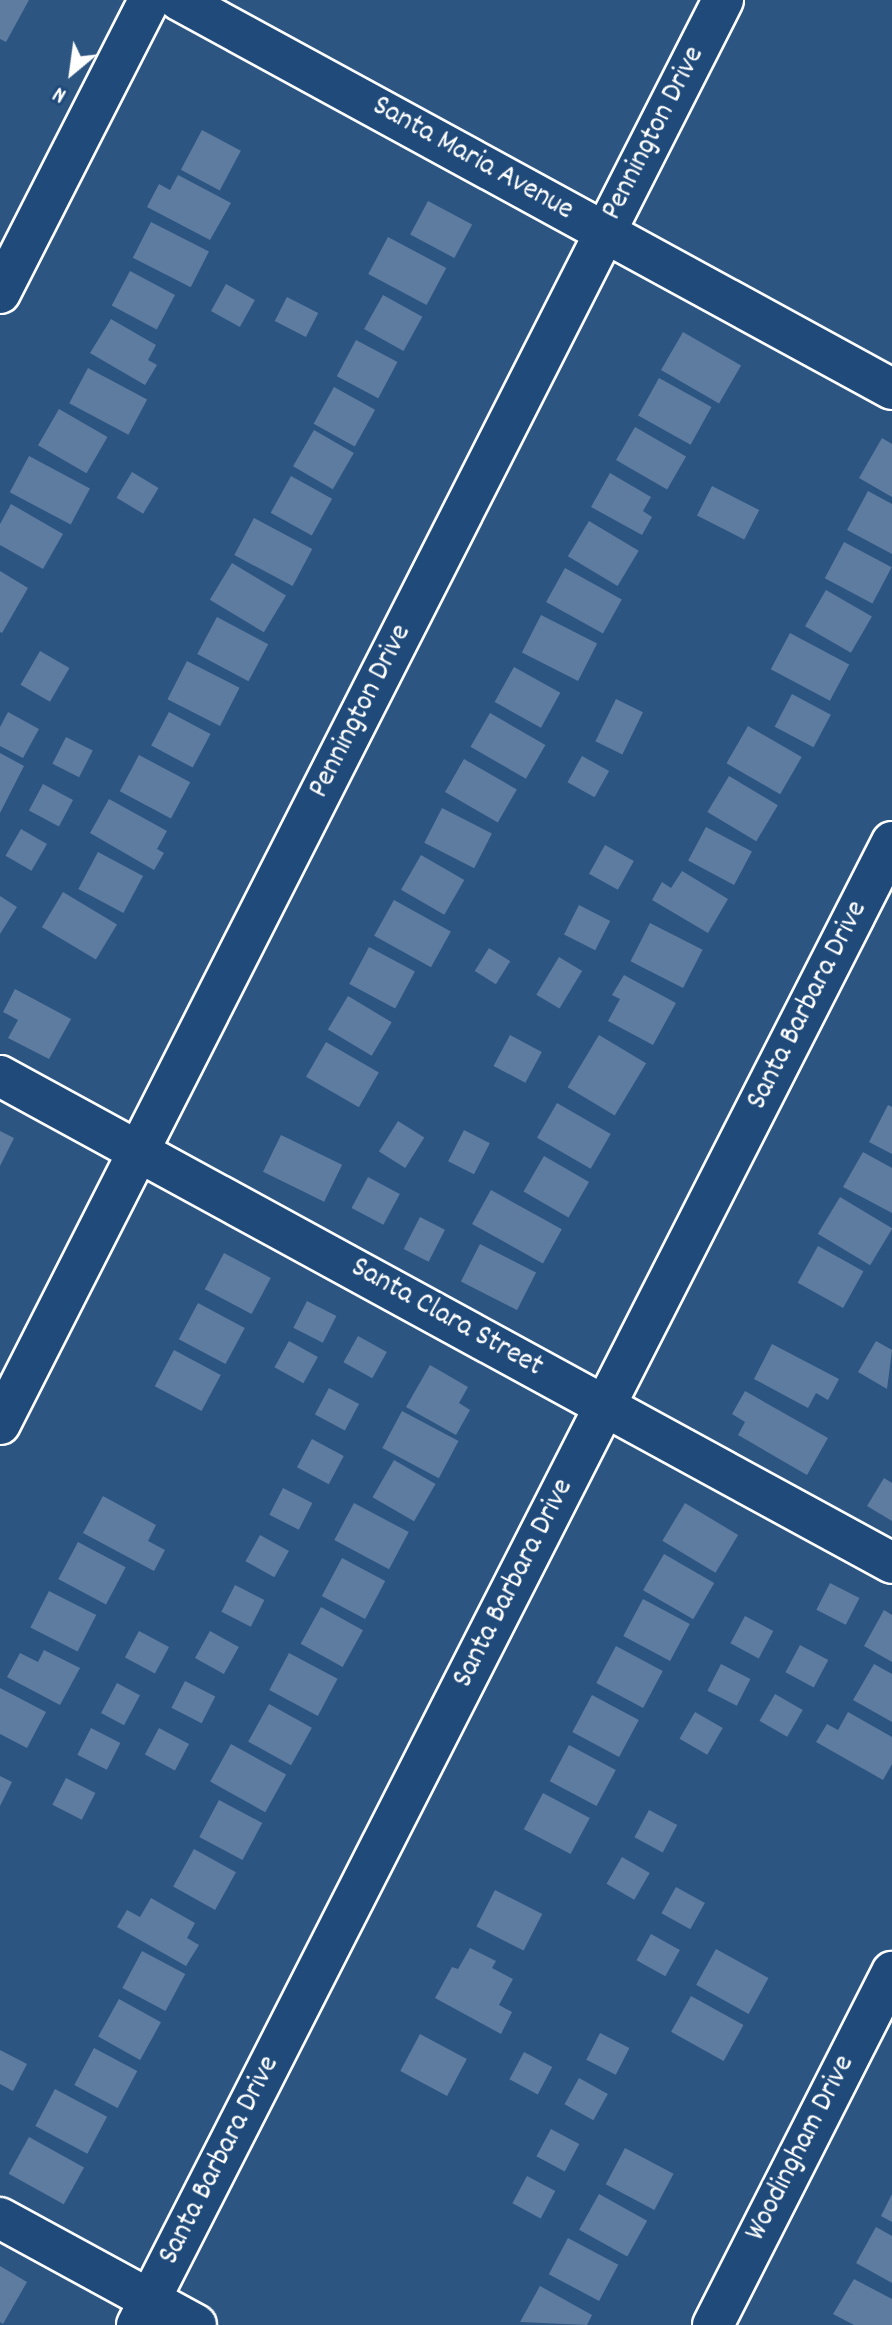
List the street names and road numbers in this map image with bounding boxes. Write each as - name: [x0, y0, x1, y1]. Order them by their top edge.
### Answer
- street label: Pennington Drive: [596, 41, 714, 227]
- street label: Santa Maria Avenue: [365, 90, 579, 230]
- street label: Pennington Drive: [303, 619, 421, 805]
- street label: Santa Barbara Drive: [741, 896, 877, 1116]
- street label: Santa Clara Street: [344, 1251, 548, 1387]
- street label: Santa Barbara Drive: [447, 1474, 583, 1694]
- street label: Woodingham Drive: [740, 2050, 864, 2248]
- street label: Santa Barbara Drive: [153, 2051, 289, 2271]

